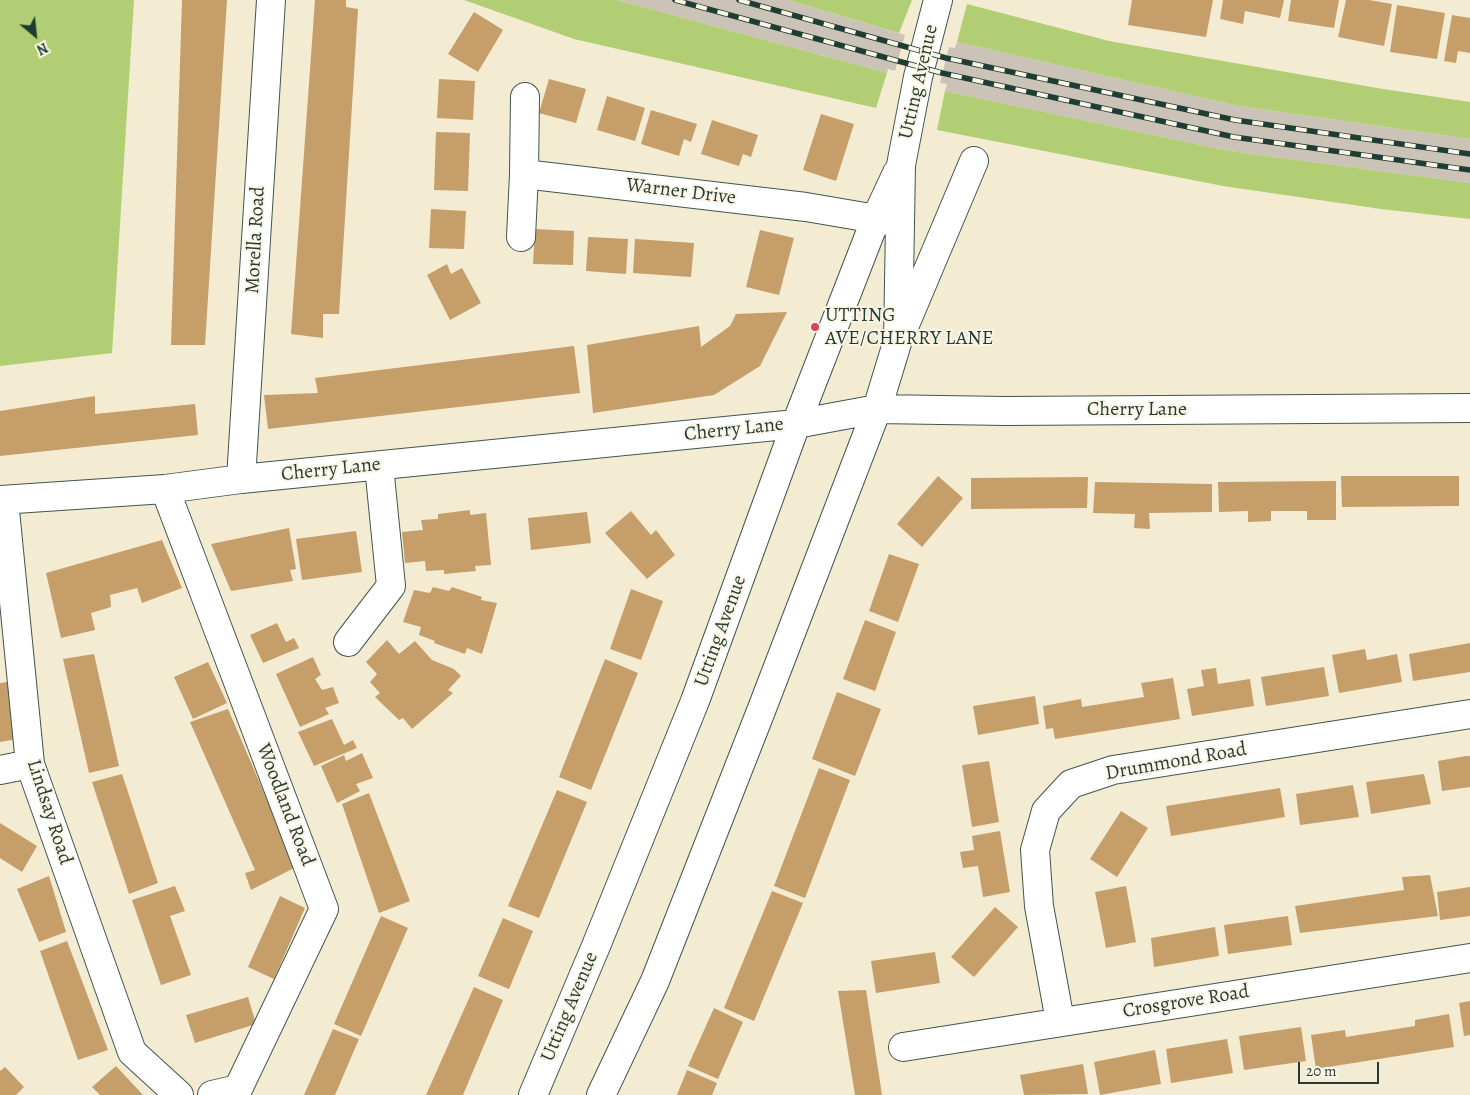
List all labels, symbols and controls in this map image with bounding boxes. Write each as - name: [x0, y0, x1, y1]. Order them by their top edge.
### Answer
- north arrow: [10, 10, 60, 60]
- street label: Utting Avenue: [894, 22, 944, 142]
- text: N: [33, 38, 51, 59]
- street label: Warner Drive: [625, 173, 737, 211]
- street label: Morella Road: [241, 186, 271, 294]
- place label: UTTING AVE/CHERRY LANE: [825, 304, 994, 351]
- marker: UTTING AVE/CHERRY LANE: [809, 321, 821, 333]
- street label: Cherry Lane: [1087, 398, 1187, 422]
- street label: Cherry Lane: [683, 413, 785, 447]
- street label: Cherry Lane: [280, 453, 382, 487]
- street label: Utting Avenue: [690, 572, 752, 690]
- street label: Drummond Road: [1103, 738, 1249, 786]
- street label: Woodland Road: [251, 740, 319, 870]
- street label: Lindsay Road: [21, 756, 77, 868]
- street label: Utting Avenue: [536, 948, 604, 1066]
- street label: Crosgrove Road: [1121, 980, 1251, 1024]
- scale bar: [1300, 1052, 1381, 1084]
- text: 20 m: [1306, 1061, 1337, 1081]

